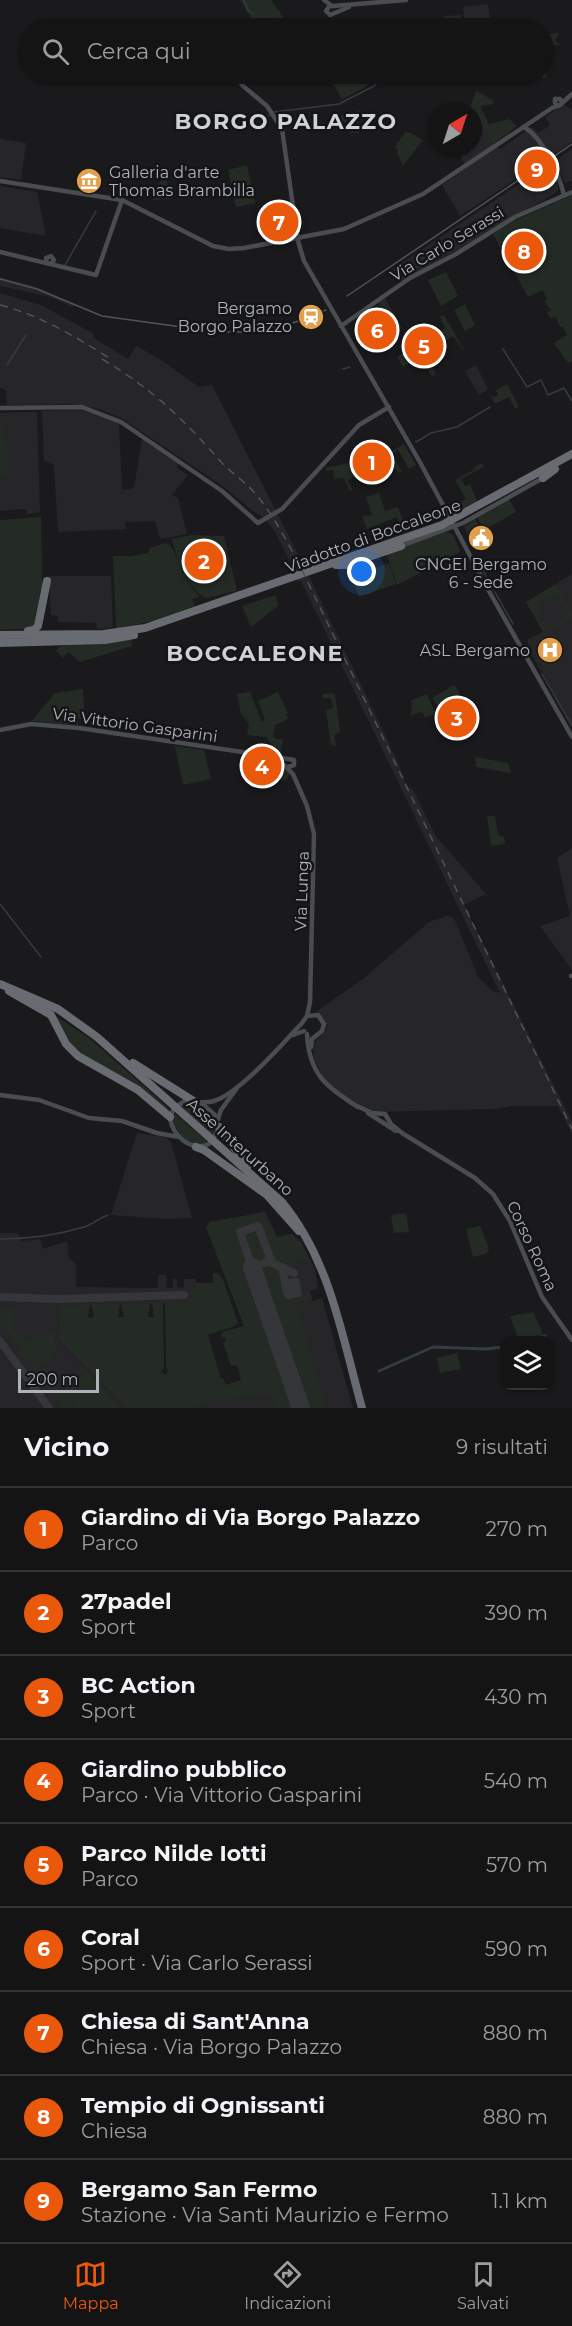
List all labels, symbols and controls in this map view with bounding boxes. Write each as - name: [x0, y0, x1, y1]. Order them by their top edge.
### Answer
- search box: [18, 18, 554, 84]
- icon: search: [39, 35, 72, 68]
- text: Cerca qui: [87, 38, 191, 65]
- north arrow: [428, 102, 482, 156]
- district label: BORGO PALAZZO: [175, 108, 397, 135]
- pin: 9: [518, 146, 556, 192]
- place label: Galleria d'arte Thomas Brambilla: [109, 163, 255, 200]
- museum icon: Galleria d'arte Thomas Brambilla: [74, 166, 104, 196]
- pin: 7: [260, 200, 298, 244]
- street label: Via Carlo Serassi: [387, 203, 507, 285]
- pin: 8: [504, 228, 544, 274]
- place label: Bergamo Borgo Palazzo: [178, 299, 292, 336]
- station icon: Bergamo Borgo Palazzo: [296, 302, 326, 332]
- pin: 6: [358, 308, 397, 352]
- pin: 5: [404, 324, 444, 368]
- pin: 1: [352, 440, 392, 484]
- street label: Viadotto di Boccaleone: [283, 495, 463, 577]
- public building icon: CNGEI Bergamo 6 - Sede: [466, 523, 496, 553]
- pin: 2: [184, 538, 224, 584]
- place label: CNGEI Bergamo 6 - Sede: [415, 555, 547, 592]
- your location: [347, 557, 376, 586]
- hospital icon: ASL Bergamo: [535, 635, 565, 665]
- district label: BOCCALEONE: [166, 640, 344, 667]
- place label: ASL Bergamo: [420, 641, 530, 660]
- pin: 3: [438, 696, 476, 740]
- street label: Via Vittorio Gasparini: [51, 704, 219, 746]
- pin: 4: [242, 744, 282, 789]
- street label: Via Lunga: [291, 851, 313, 931]
- street label: Asse Interurbano: [183, 1094, 297, 1200]
- street label: Corso Roma: [503, 1198, 561, 1294]
- map controls: [500, 1336, 554, 1390]
- button: layers: [500, 1336, 554, 1390]
- scale bar: [18, 1366, 99, 1394]
- text: 200 m: [27, 1370, 78, 1389]
- text: Vicino: [24, 1431, 109, 1463]
- text: 9 risultati: [456, 1435, 548, 1459]
- text: Giardino di Via Borgo Palazzo: [81, 1504, 420, 1531]
- text: 1: [40, 1517, 47, 1541]
- text: 270 m: [486, 1517, 548, 1541]
- text: Parco: [81, 1531, 138, 1555]
- text: 27padel: [81, 1588, 172, 1615]
- text: 2: [38, 1601, 49, 1625]
- text: 390 m: [485, 1601, 548, 1625]
- text: Sport: [81, 1615, 136, 1639]
- text: BC Action: [81, 1672, 196, 1699]
- text: 3: [38, 1685, 49, 1709]
- text: 430 m: [484, 1685, 548, 1709]
- text: Sport: [81, 1699, 136, 1723]
- text: Giardino pubblico: [81, 1756, 286, 1783]
- text: 4: [37, 1769, 50, 1793]
- text: 540 m: [484, 1769, 548, 1793]
- text: Parco · Via Vittorio Gasparini: [81, 1783, 362, 1807]
- text: Parco Nilde Iotti: [81, 1840, 267, 1867]
- text: 5: [38, 1853, 49, 1877]
- text: 570 m: [486, 1853, 548, 1877]
- text: Parco: [81, 1867, 138, 1891]
- text: Coral: [81, 1924, 140, 1951]
- text: 6: [37, 1937, 50, 1961]
- text: 590 m: [485, 1937, 548, 1961]
- text: Sport · Via Carlo Serassi: [81, 1951, 313, 1975]
- text: Chiesa di Sant'Anna: [81, 2008, 310, 2035]
- text: 7: [37, 2021, 50, 2045]
- text: 880 m: [483, 2021, 548, 2045]
- text: Chiesa · Via Borgo Palazzo: [81, 2035, 342, 2059]
- text: Tempio di Ognissanti: [81, 2092, 325, 2119]
- text: 8: [37, 2105, 50, 2129]
- text: 880 m: [483, 2105, 548, 2129]
- text: Chiesa: [81, 2119, 148, 2143]
- text: Bergamo San Fermo: [81, 2176, 317, 2203]
- text: 9: [37, 2189, 50, 2213]
- text: 1.1 km: [491, 2189, 548, 2213]
- text: Stazione · Via Santi Maurizio e Fermo: [81, 2203, 449, 2227]
- tab: Mappa: [63, 2258, 119, 2313]
- tab: Indicazioni: [244, 2258, 331, 2313]
- tab: Salvati: [457, 2258, 509, 2313]

